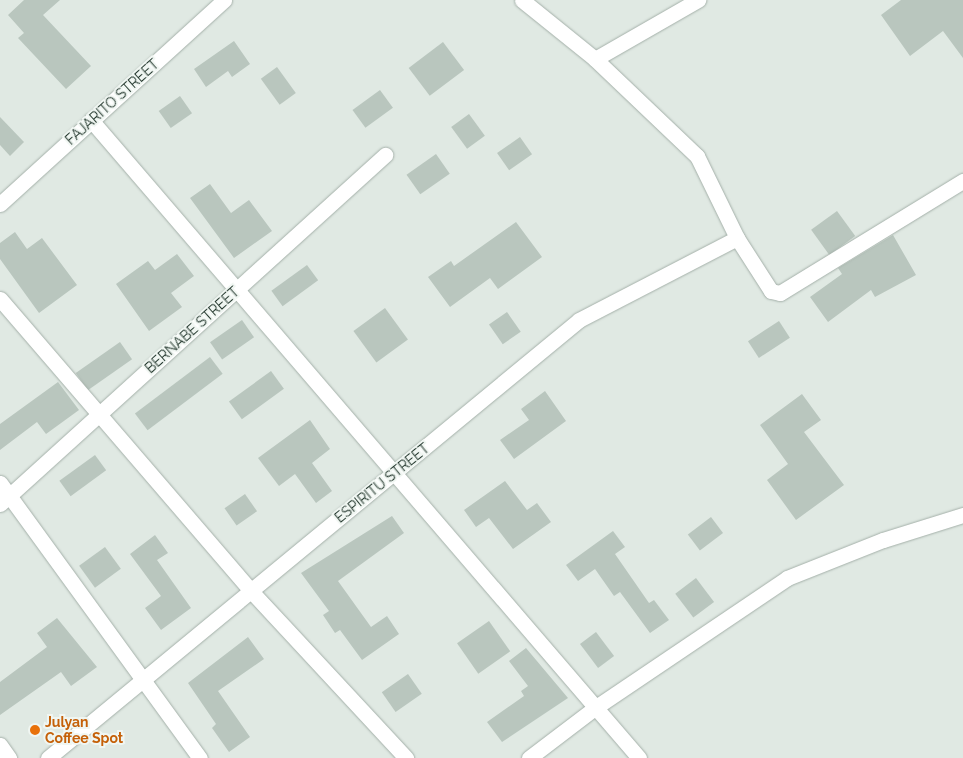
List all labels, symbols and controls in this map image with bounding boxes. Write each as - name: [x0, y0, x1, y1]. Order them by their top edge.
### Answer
- street label: FAJARITO STREET: [62, 56, 162, 148]
- street label: BERNABE STREET: [142, 283, 242, 377]
- street label: ESPIRITU STREET: [332, 440, 432, 526]
- place label: Julyan Coffee Spot: [45, 714, 123, 746]
- marker: Julyan Coffee Spot: [29, 724, 41, 736]

